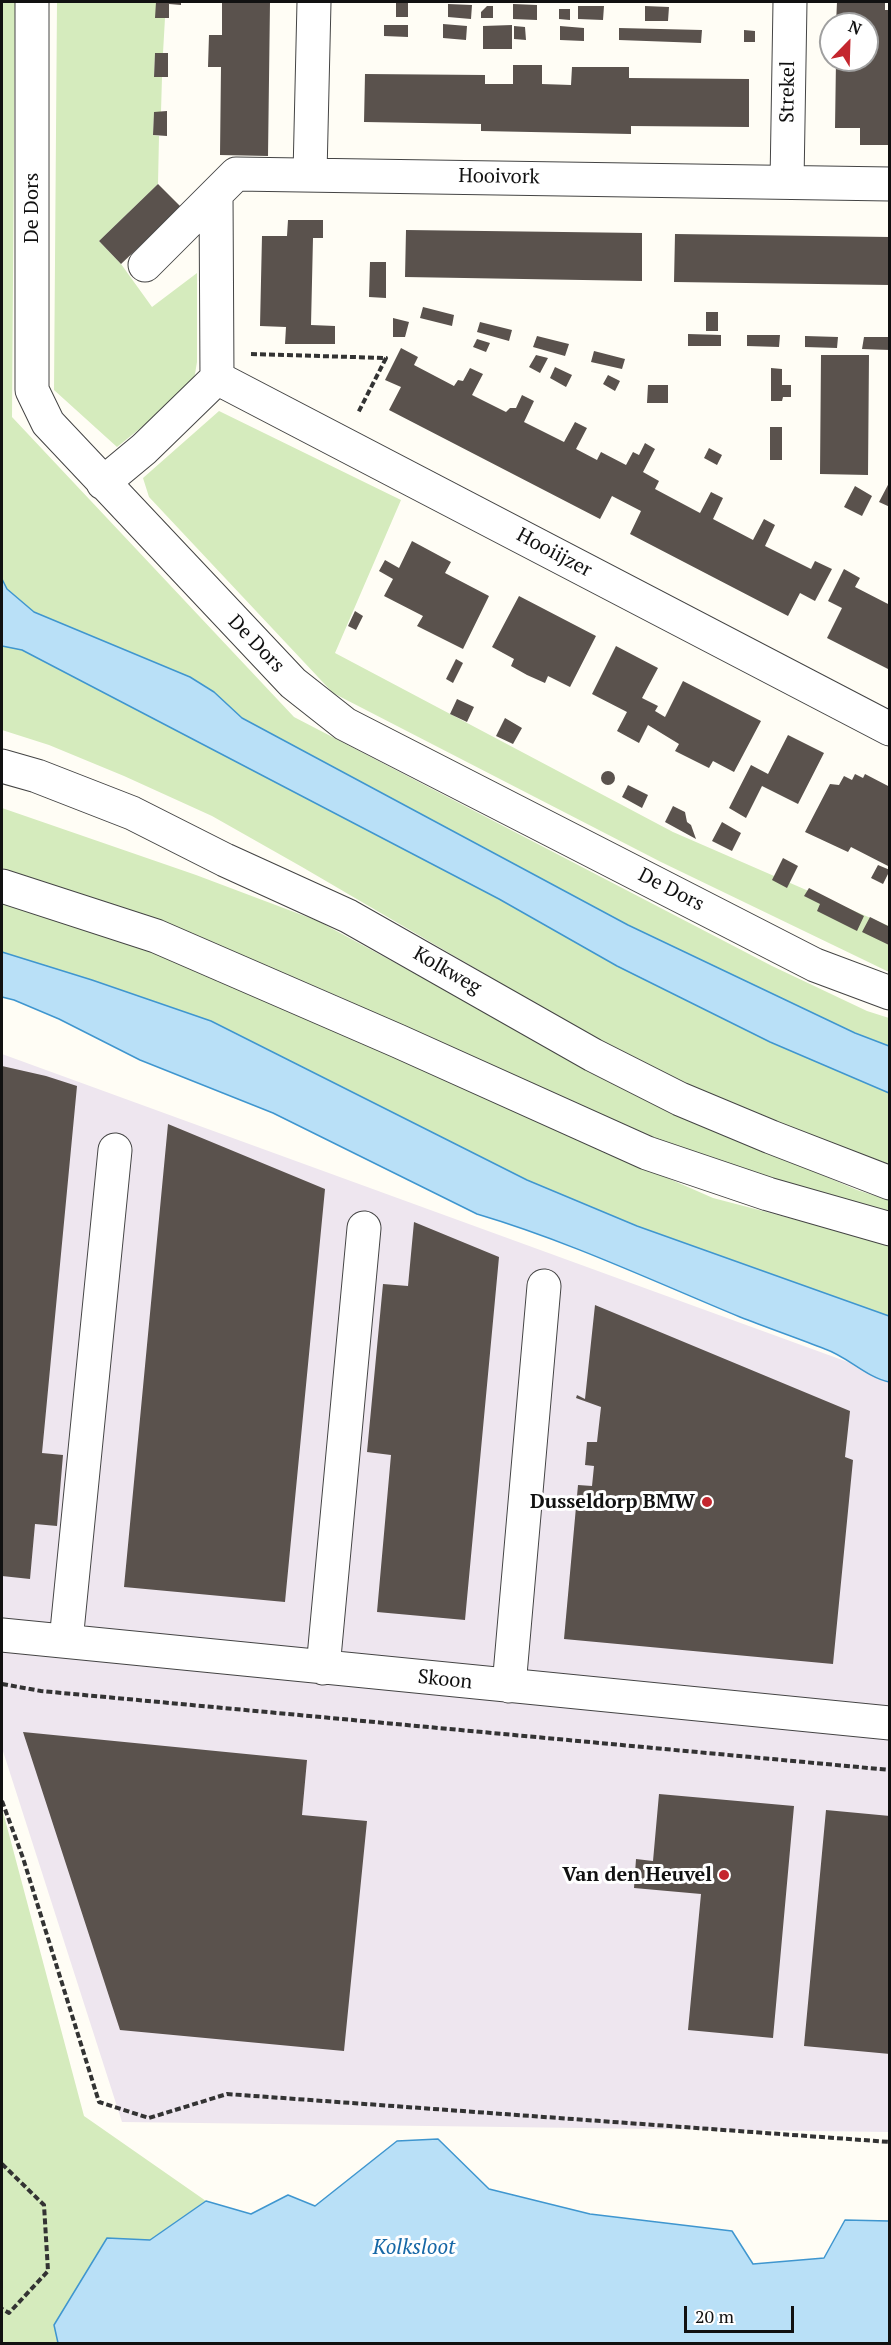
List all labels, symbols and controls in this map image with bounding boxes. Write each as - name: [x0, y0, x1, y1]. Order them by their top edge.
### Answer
- north arrow: [819, 12, 879, 72]
- text: N: [845, 15, 865, 40]
- street label: Strekel: [775, 61, 801, 123]
- street label: Hooivork: [458, 164, 540, 190]
- street label: De Dors: [20, 173, 44, 243]
- street label: Hooiijzer: [512, 523, 596, 583]
- street label: De Dors: [223, 610, 289, 678]
- street label: De Dors: [634, 863, 708, 917]
- street label: Kolkweg: [409, 942, 485, 1000]
- place label: Dusseldorp BMW: [530, 1490, 695, 1514]
- marker: Dusseldorp BMW: [700, 1495, 714, 1509]
- street label: Skoon: [416, 1665, 474, 1695]
- place label: Van den Heuvel: [562, 1863, 712, 1887]
- marker: Van den Heuvel: [717, 1868, 731, 1882]
- water label: Kolksloot: [373, 2235, 455, 2261]
- scale bar: [687, 2294, 796, 2332]
- text: 20 m: [695, 2304, 734, 2328]

